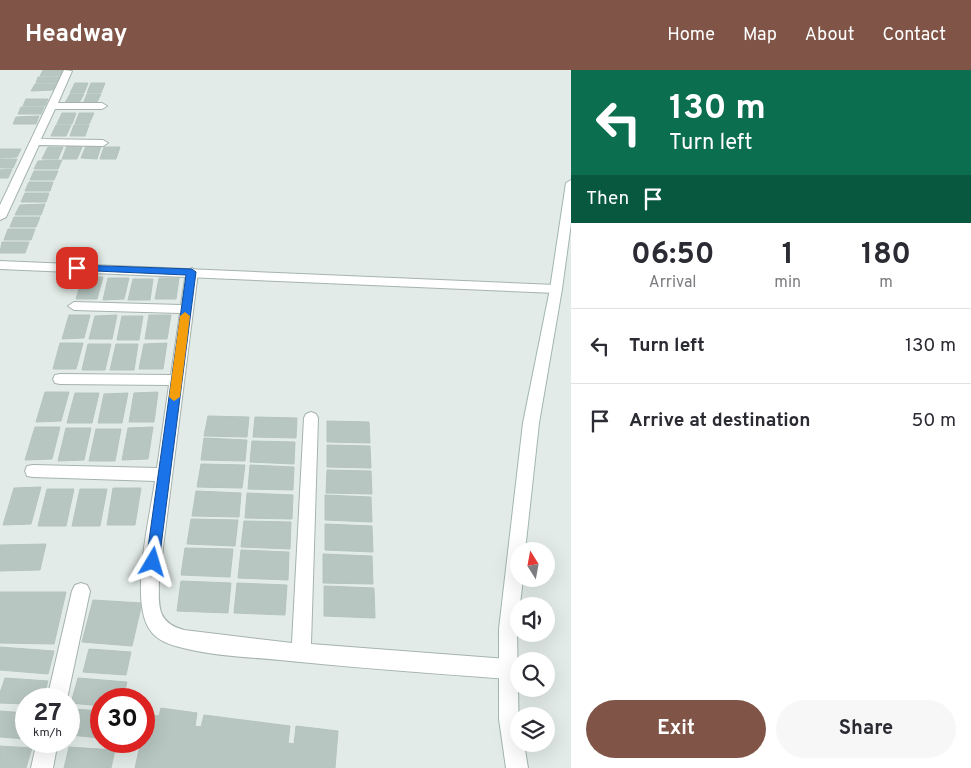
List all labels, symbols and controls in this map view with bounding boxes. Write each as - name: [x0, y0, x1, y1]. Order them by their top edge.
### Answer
- text: Headway: [25, 20, 127, 50]
- text: Home: [667, 24, 715, 47]
- text: Map: [743, 24, 777, 47]
- text: About: [805, 24, 854, 47]
- text: Contact: [882, 24, 946, 47]
- text: 130 m: [669, 87, 766, 131]
- icon: left: [586, 90, 651, 155]
- text: Turn left: [669, 130, 752, 157]
- icon: arrive: [639, 185, 667, 213]
- text: Then: [586, 187, 629, 211]
- text: 06:50: [631, 237, 714, 274]
- text: 1: [782, 237, 794, 274]
- text: 180: [861, 237, 911, 274]
- pin: [56, 247, 98, 289]
- icon: arrive: [63, 254, 91, 282]
- text: Arrival: [649, 273, 697, 293]
- text: min: [774, 273, 801, 293]
- text: m: [879, 273, 893, 293]
- icon: left: [586, 332, 614, 360]
- text: Turn left: [629, 334, 705, 358]
- text: 130 m: [905, 334, 956, 358]
- icon: arrive: [586, 407, 614, 435]
- text: Arrive at destination: [629, 409, 810, 433]
- text: 50 m: [911, 409, 956, 433]
- position arrow: [126, 535, 178, 587]
- north arrow: [510, 542, 555, 588]
- map controls: [510, 542, 555, 752]
- button: sound: [510, 597, 555, 642]
- button: search: [510, 652, 555, 697]
- speed limit sign: 30: [90, 688, 155, 753]
- text: 27: [33, 698, 62, 730]
- button: Exit: [586, 700, 766, 758]
- button: Share: [776, 700, 956, 758]
- button: layers: [510, 707, 555, 752]
- text: km/h: [33, 725, 62, 741]

